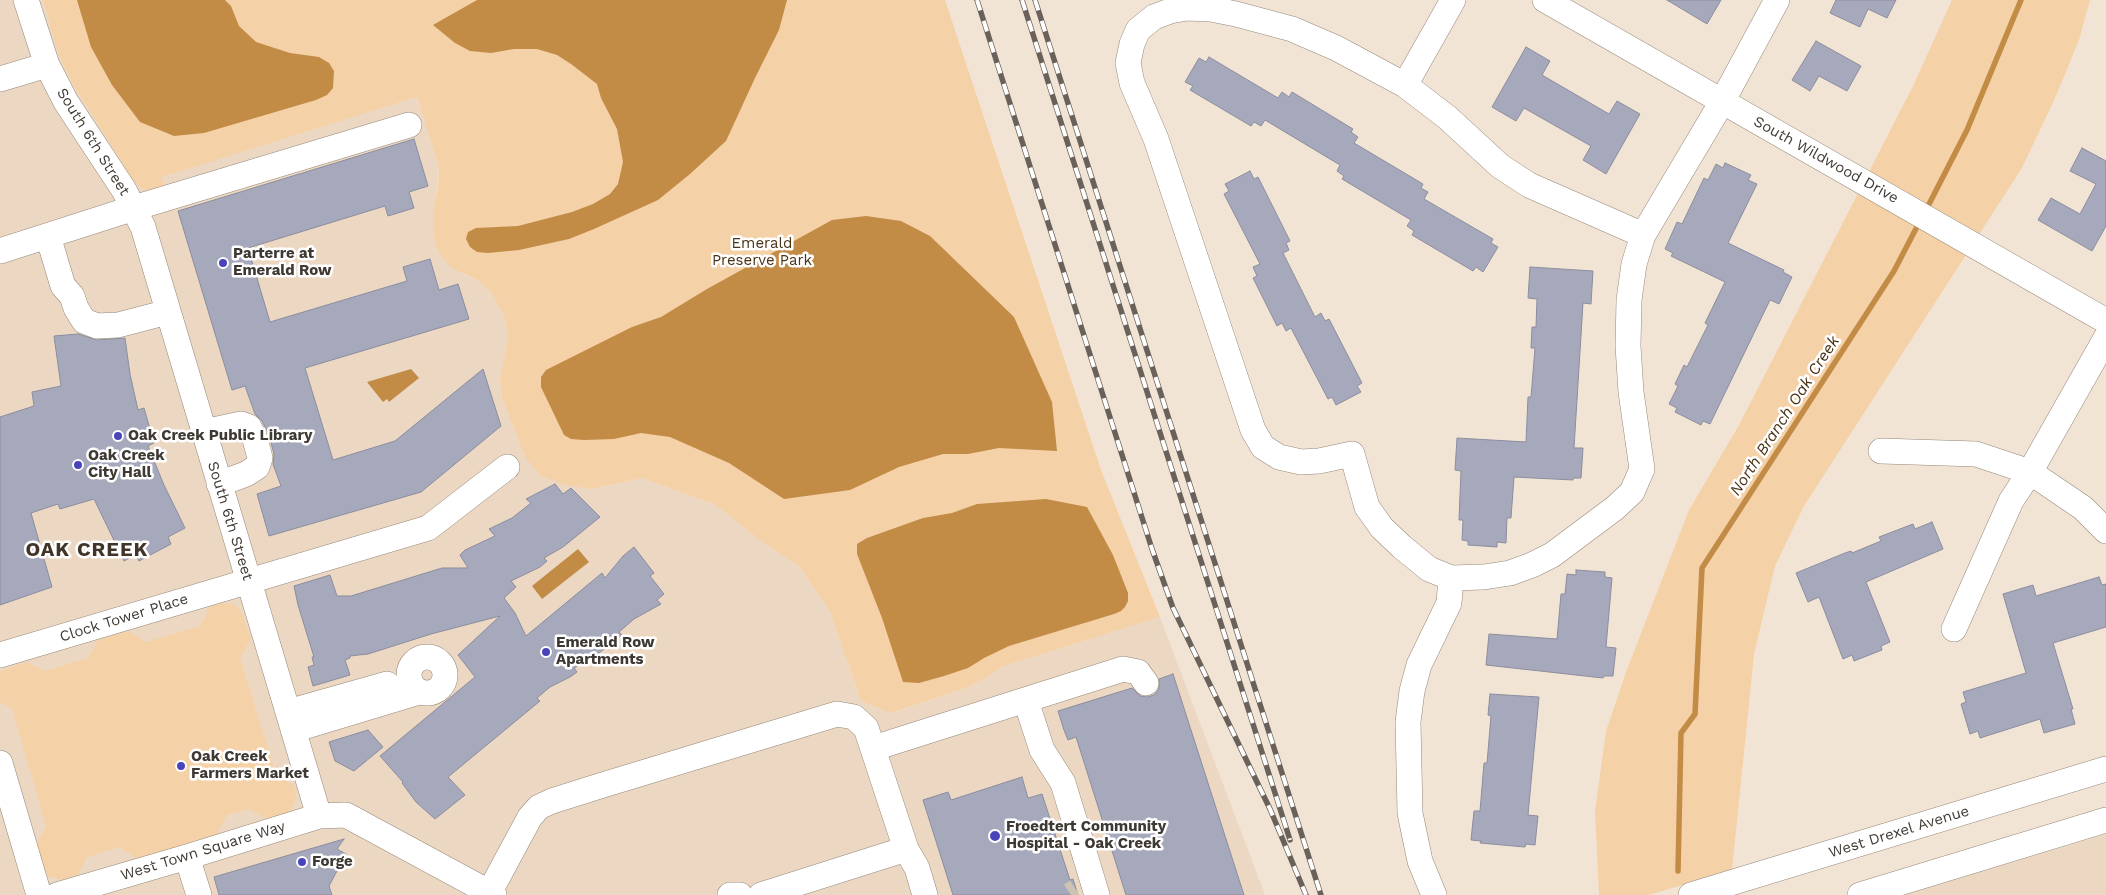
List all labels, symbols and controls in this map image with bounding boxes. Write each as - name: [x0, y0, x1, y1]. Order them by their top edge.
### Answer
- street label: South 6th Street: [53, 85, 133, 199]
- street label: South Wildwood Drive: [1750, 113, 1902, 207]
- park label: Emerald Preserve Park: [712, 235, 812, 270]
- place label: Parterre at Emerald Row: [233, 245, 331, 280]
- marker: Parterre at Emerald Row: [217, 257, 229, 269]
- water label: North Branch Oak Creek: [1726, 332, 1844, 500]
- place label: Oak Creek Public Library: [128, 427, 312, 445]
- marker: Oak Creek Public Library: [112, 430, 124, 442]
- place label: Oak Creek City Hall: [88, 447, 165, 482]
- marker: Oak Creek City Hall: [72, 459, 84, 471]
- street label: South 6th Street: [203, 459, 257, 583]
- district label: OAK CREEK: [24, 538, 150, 562]
- street label: Clock Tower Place: [58, 590, 190, 646]
- place label: Emerald Row Apartments: [556, 634, 654, 669]
- marker: Emerald Row Apartments: [540, 646, 552, 658]
- place label: Oak Creek Farmers Market: [191, 748, 309, 783]
- marker: Oak Creek Farmers Market: [175, 760, 187, 772]
- street label: West Drexel Avenue: [1827, 802, 1971, 862]
- street label: West Town Square Way: [119, 817, 287, 885]
- place label: Froedtert Community Hospital - Oak Creek: [1006, 818, 1166, 853]
- marker: Froedtert Community Hospital - Oak Creek: [988, 829, 1002, 843]
- place label: Forge: [312, 853, 353, 871]
- marker: Forge: [296, 856, 308, 868]

